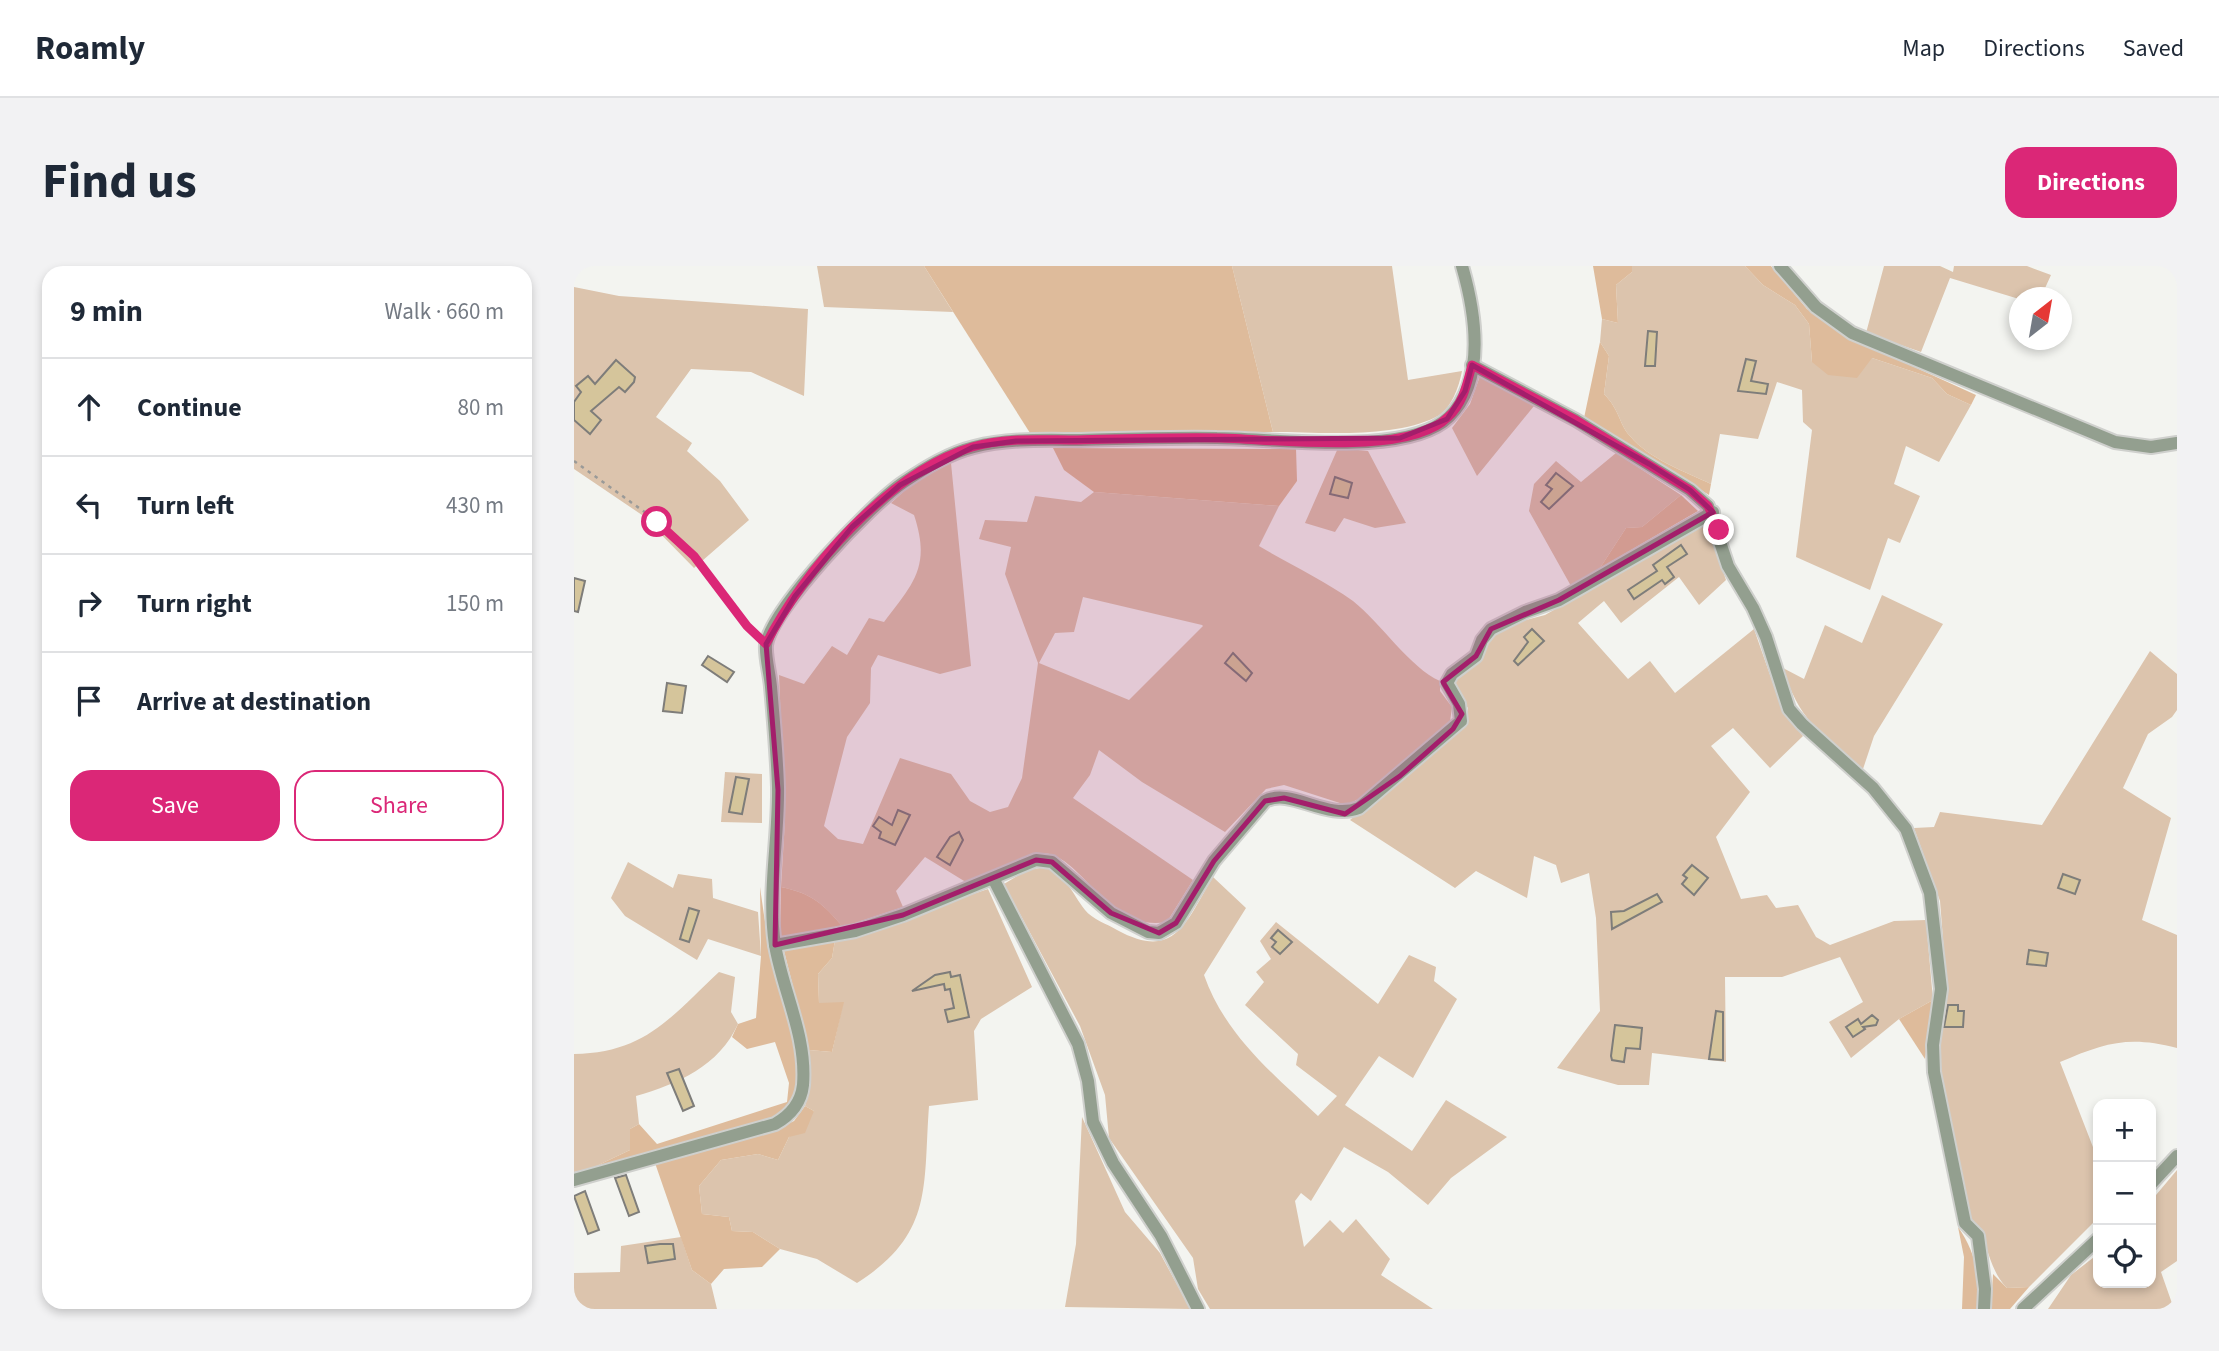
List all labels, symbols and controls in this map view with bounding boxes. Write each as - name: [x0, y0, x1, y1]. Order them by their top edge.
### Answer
- text: Roamly: [35, 25, 145, 72]
- text: Map: [1902, 31, 1945, 66]
- text: Directions: [1983, 31, 2085, 66]
- text: Saved: [2123, 31, 2184, 66]
- text: Find us: [42, 147, 197, 217]
- button: Directions: [2005, 147, 2177, 218]
- north arrow: [2009, 287, 2072, 350]
- text: 9 min: [70, 290, 143, 333]
- text: Walk · 660 m: [385, 295, 504, 328]
- icon: ahead: [70, 388, 108, 426]
- text: Continue: [137, 389, 242, 426]
- text: 80 m: [457, 391, 504, 424]
- icon: left: [70, 486, 108, 524]
- text: Turn left: [137, 487, 234, 524]
- text: 430 m: [446, 489, 504, 522]
- route start: [641, 506, 672, 537]
- route end: [1703, 514, 1734, 545]
- icon: right: [70, 584, 108, 622]
- text: Turn right: [137, 585, 252, 622]
- text: 150 m: [446, 587, 504, 620]
- icon: arrive: [70, 682, 108, 720]
- text: Arrive at destination: [137, 683, 371, 720]
- button: Save: [70, 770, 280, 841]
- button: Share: [294, 770, 504, 841]
- map controls: [2093, 1099, 2156, 1288]
- button: +: [2093, 1099, 2156, 1162]
- button: −: [2093, 1162, 2156, 1225]
- button: locate: [2093, 1225, 2156, 1288]

